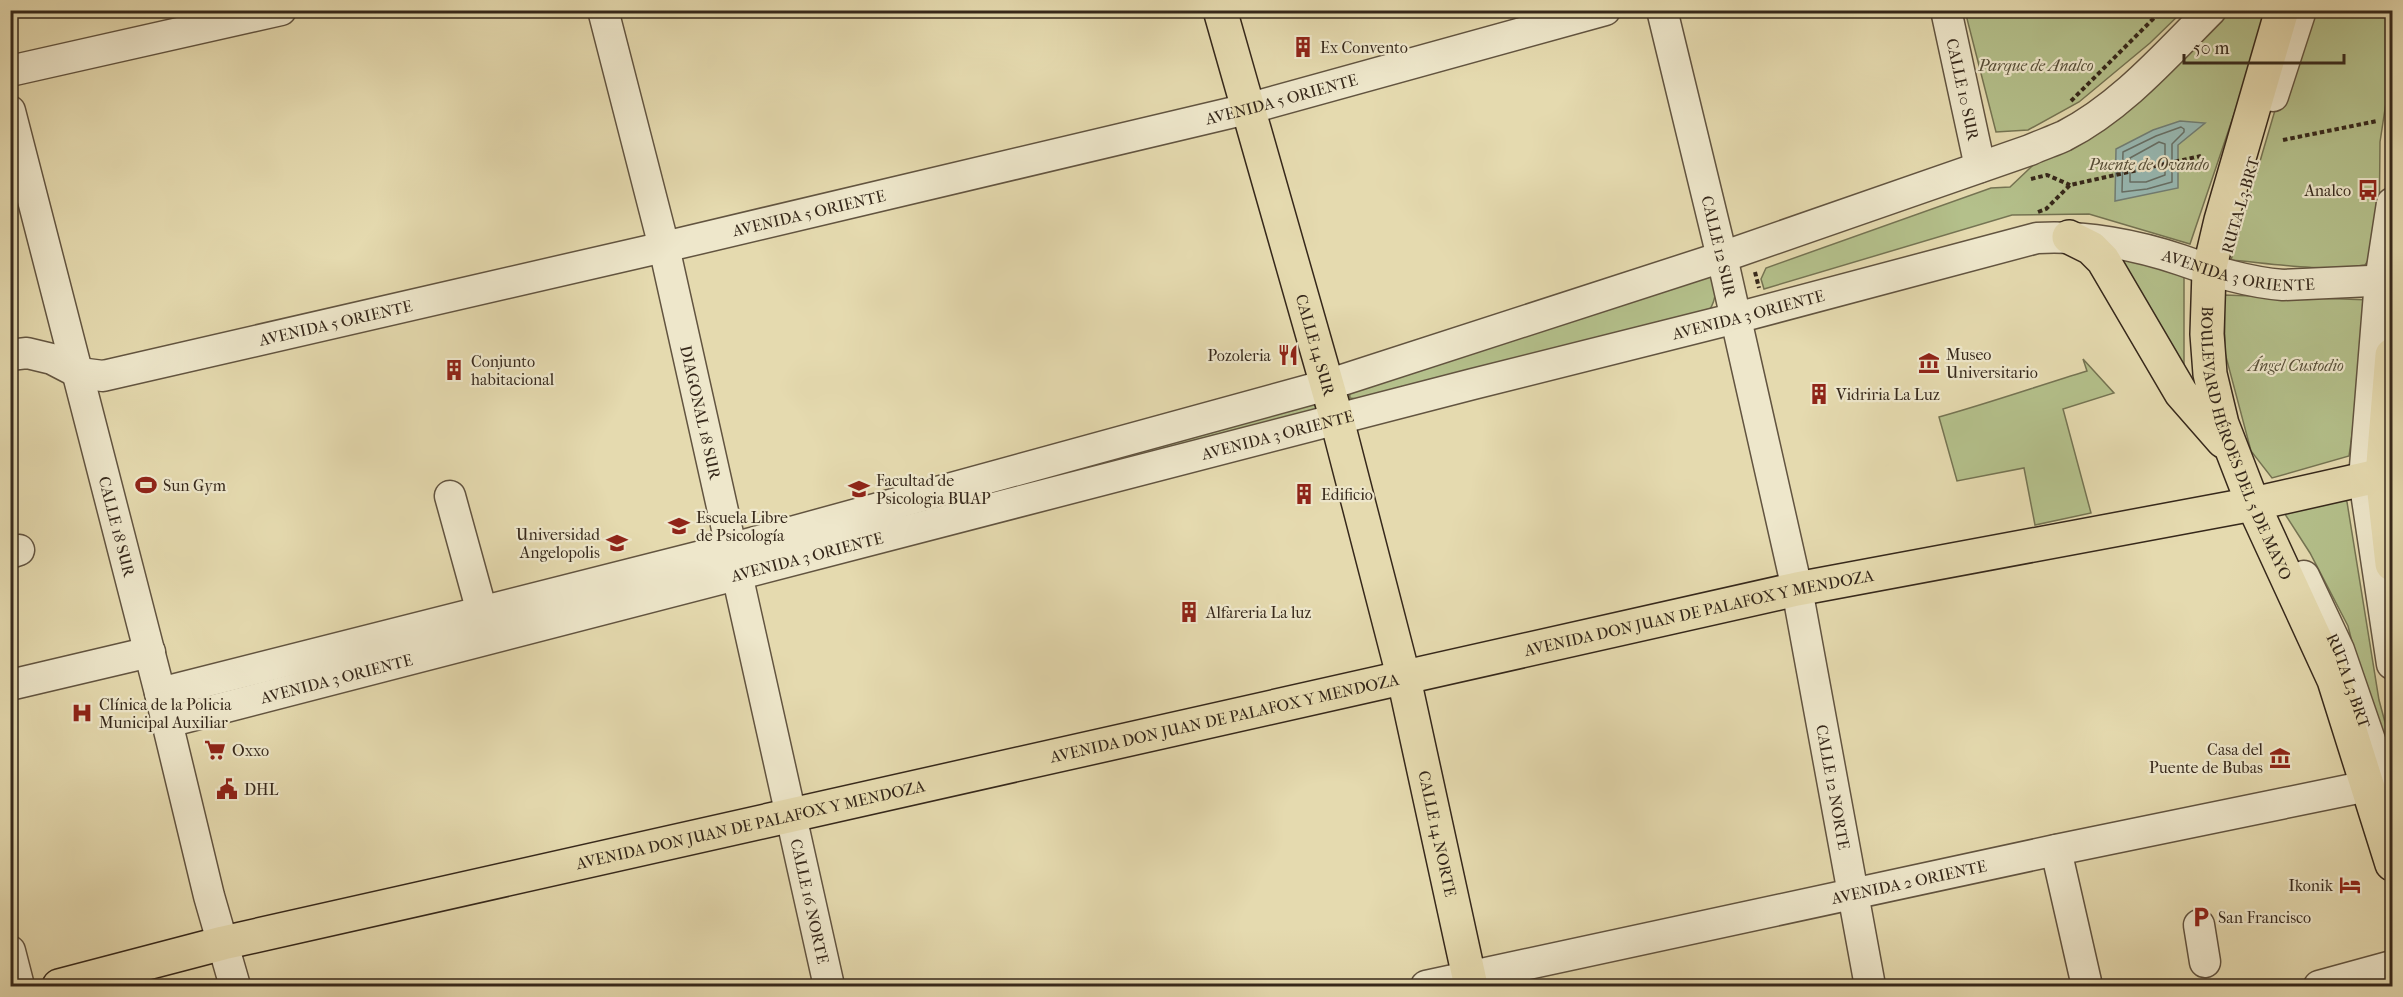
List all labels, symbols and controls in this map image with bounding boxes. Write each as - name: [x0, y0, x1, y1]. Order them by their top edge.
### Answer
- scale bar: [2184, 27, 2344, 65]
- building icon: Ex Convento: [1291, 35, 1315, 59]
- street label: CALLE 10 SUR: [1942, 37, 1983, 143]
- place label: Ex Convento: [1320, 38, 1408, 57]
- text: 50 m: [2193, 38, 2230, 59]
- park label: Parque de Analco: [1977, 56, 2094, 75]
- street label: AVENIDA 5 ORIENTE: [1202, 70, 1360, 129]
- park label: Puente de Ovando: [2088, 155, 2209, 174]
- street label: RUTA L3 BRT: [2218, 155, 2263, 255]
- bus stop icon: Analco: [2356, 178, 2380, 202]
- place label: Analco: [2303, 181, 2351, 200]
- street label: AVENIDA 5 ORIENTE: [730, 186, 888, 241]
- street label: CALLE 12 SUR: [1697, 194, 1740, 300]
- street label: AVENIDA 3 ORIENTE: [2159, 245, 2315, 295]
- street label: AVENIDA 3 ORIENTE: [1669, 286, 1827, 344]
- street label: CALLE 14 SUR: [1292, 292, 1339, 399]
- street label: AVENIDA 5 ORIENTE: [256, 296, 414, 350]
- street label: BOULEVARD HÉROES DEL 5 DE MAYO: [2197, 306, 2296, 583]
- street label: DIAGONAL 18 SUR: [676, 343, 725, 483]
- restaurant icon: Pozoleria: [1276, 343, 1300, 367]
- place label: Museo Universitario: [1946, 345, 2038, 382]
- place label: Pozoleria: [1207, 346, 1272, 365]
- museum icon: Museo Universitario: [1917, 351, 1941, 375]
- place label: Conjunto habitacional: [471, 352, 555, 389]
- park label: Ángel Custodio: [2246, 355, 2344, 375]
- building icon: Conjunto habitacional: [442, 358, 466, 382]
- building icon: Vidriria La Luz: [1807, 382, 1831, 406]
- place label: Vidriria La Luz: [1835, 385, 1940, 404]
- street label: AVENIDA 3 ORIENTE: [1198, 406, 1356, 464]
- place label: Facultad de Psicologia BUAP: [876, 471, 991, 508]
- sports icon: Sun Gym: [134, 473, 158, 497]
- street label: CALLE 18 SUR: [95, 474, 139, 580]
- place label: Sun Gym: [163, 476, 227, 495]
- school or university icon: Facultad de Psicologia BUAP: [847, 477, 871, 501]
- building icon: Edificio: [1292, 482, 1316, 506]
- place label: Edificio: [1321, 485, 1373, 504]
- place label: Escuela Libre de Psicología: [696, 508, 788, 545]
- school or university icon: Escuela Libre de Psicología: [667, 514, 691, 538]
- place label: Universidad Angelopolis: [516, 525, 600, 562]
- street label: AVENIDA 3 ORIENTE: [728, 528, 885, 586]
- school or university icon: Universidad Angelopolis: [605, 531, 629, 555]
- street label: AVENIDA DON JUAN DE PALAFOX Y MENDOZA: [1521, 566, 1876, 660]
- building icon: Alfareria La luz: [1177, 600, 1201, 624]
- place label: Alfareria La luz: [1205, 603, 1311, 622]
- street label: RUTA L3 BRT: [2322, 630, 2374, 731]
- street label: AVENIDA 3 ORIENTE: [257, 650, 415, 708]
- street label: AVENIDA DON JUAN DE PALAFOX Y MENDOZA: [1047, 670, 1401, 767]
- place label: Clínica de la Policia Municipal Auxiliar: [99, 695, 232, 732]
- hospital icon: Clínica de la Policia Municipal Auxiliar: [70, 701, 94, 725]
- street label: CALLE 12 NORTE: [1812, 723, 1854, 852]
- supermarket icon: Oxxo: [203, 738, 227, 762]
- place label: Casa del Puente de Bubas: [2149, 740, 2264, 777]
- place label: Oxxo: [232, 741, 269, 760]
- museum icon: Casa del Puente de Bubas: [2268, 746, 2292, 770]
- street label: CALLE 14 NORTE: [1414, 769, 1460, 899]
- street label: AVENIDA DON JUAN DE PALAFOX Y MENDOZA: [573, 776, 927, 874]
- public building icon: DHL: [215, 777, 239, 801]
- place label: DHL: [244, 780, 279, 799]
- street label: CALLE 16 NORTE: [786, 837, 833, 966]
- street label: AVENIDA 2 ORIENTE: [1829, 856, 1989, 908]
- hotel icon: Ikonik: [2338, 873, 2362, 897]
- place label: Ikonik: [2289, 876, 2334, 895]
- parking icon: San Francisco: [2189, 905, 2213, 929]
- place label: San Francisco: [2218, 908, 2311, 927]

